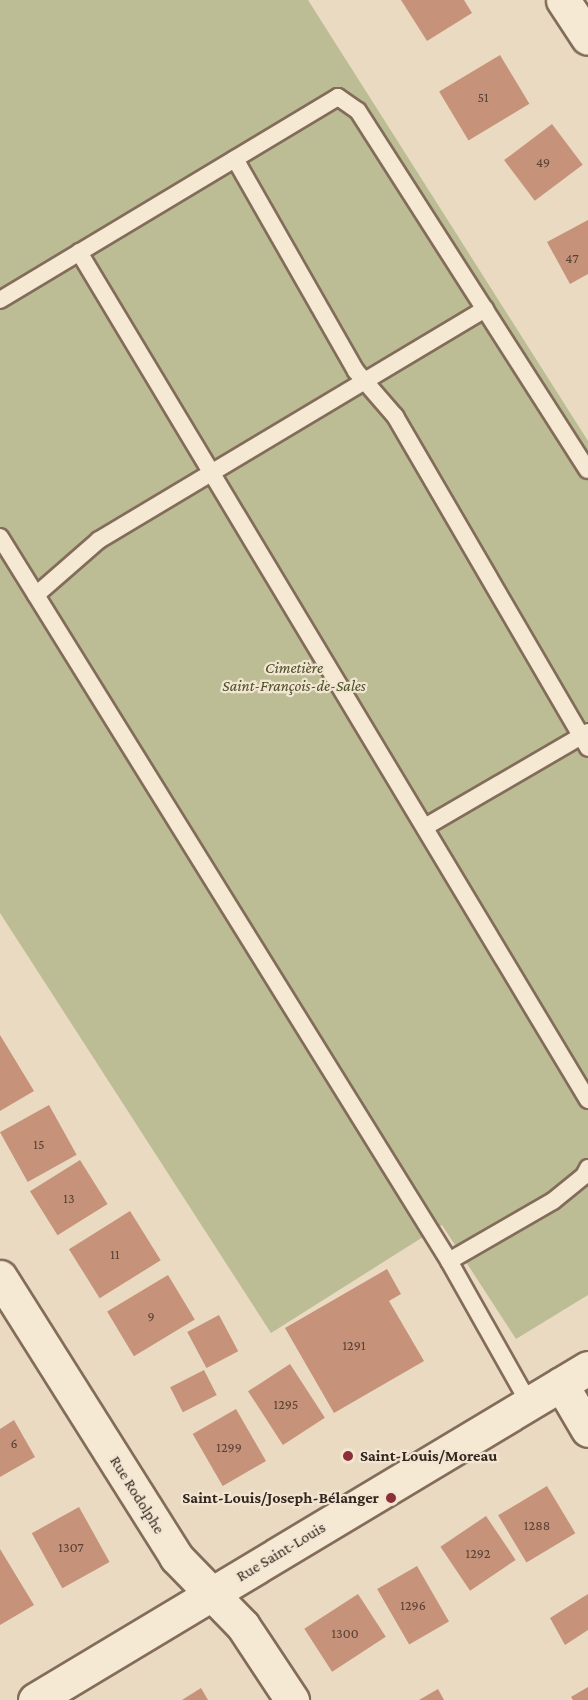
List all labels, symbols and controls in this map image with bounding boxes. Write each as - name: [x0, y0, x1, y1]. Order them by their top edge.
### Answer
- house number: 51: [477, 89, 489, 105]
- house number: 49: [536, 154, 550, 170]
- house number: 47: [565, 250, 579, 266]
- park label: Cimetière Saint-François-de-Sales: [222, 658, 366, 696]
- house number: 15: [33, 1136, 45, 1152]
- house number: 13: [63, 1190, 75, 1206]
- house number: 11: [110, 1246, 120, 1262]
- house number: 9: [147, 1308, 155, 1324]
- house number: 1291: [342, 1337, 366, 1353]
- house number: 1295: [274, 1396, 298, 1412]
- house number: 6: [10, 1435, 18, 1451]
- house number: 1299: [216, 1439, 242, 1455]
- place label: Saint-Louis/Moreau: [360, 1446, 497, 1466]
- marker: Saint-Louis/Moreau: [341, 1449, 355, 1463]
- street label: Rue Rodolphe: [105, 1452, 169, 1538]
- place label: Saint-Louis/Joseph-Bélanger: [182, 1488, 379, 1508]
- marker: Saint-Louis/Joseph-Bélanger: [384, 1491, 398, 1505]
- house number: 1288: [524, 1517, 550, 1533]
- street label: Rue Saint-Louis: [233, 1518, 329, 1586]
- house number: 1307: [58, 1539, 84, 1555]
- house number: 1292: [466, 1545, 490, 1561]
- house number: 1296: [400, 1597, 426, 1613]
- house number: 1300: [331, 1625, 359, 1641]

